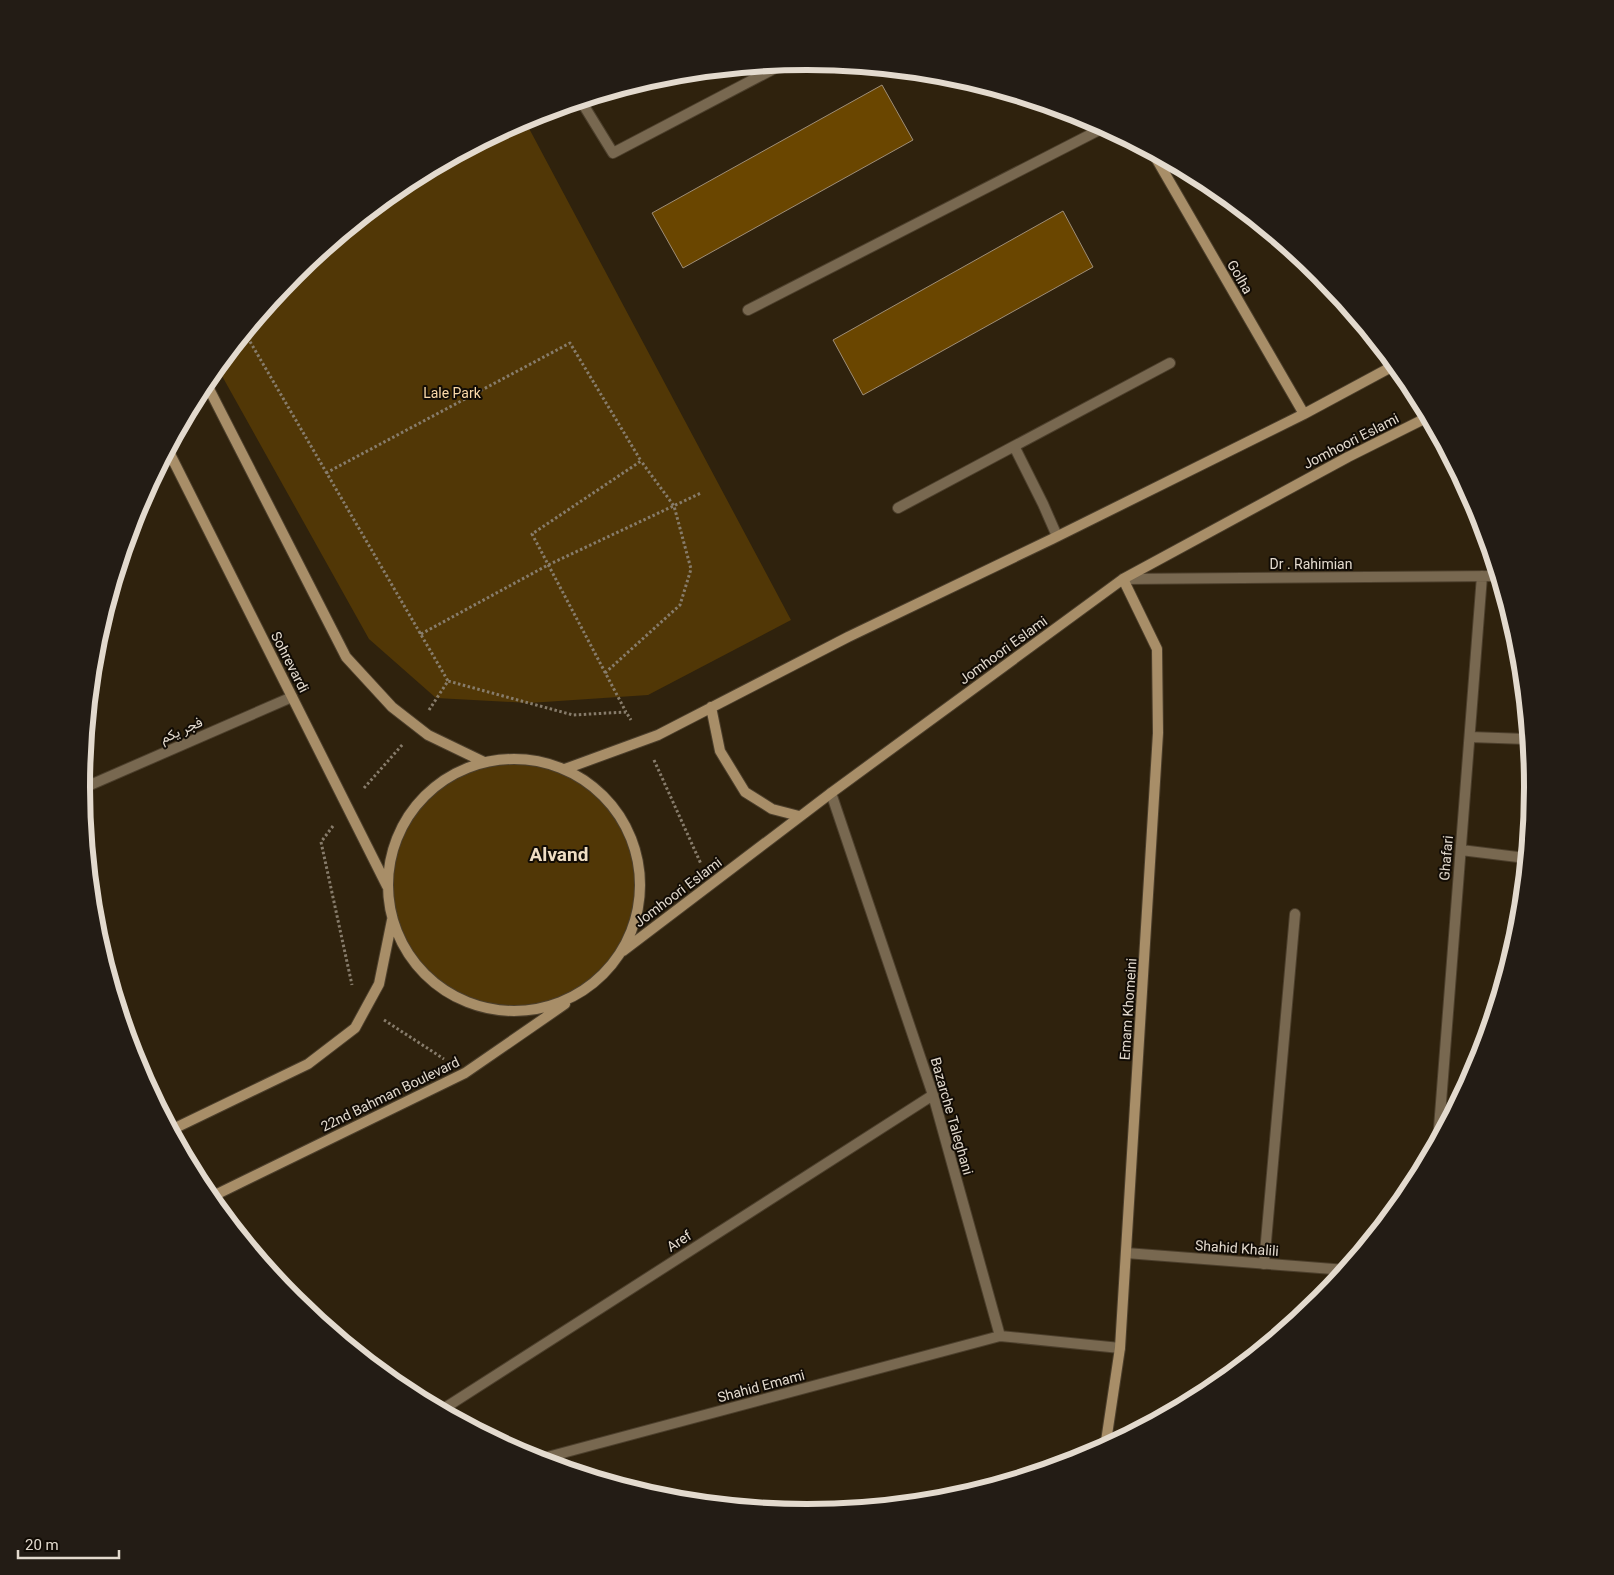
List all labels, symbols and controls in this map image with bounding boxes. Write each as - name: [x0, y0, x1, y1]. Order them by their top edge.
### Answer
- street label: Golha: [1224, 257, 1256, 297]
- park label: Lale Park: [423, 385, 482, 401]
- street label: Jomhoori Eslami: [1301, 410, 1401, 472]
- street label: Dr . Rahimian: [1270, 556, 1352, 572]
- street label: Jomhoori Eslami: [956, 613, 1050, 687]
- street label: Sohrevardi: [268, 629, 312, 695]
- street label: فجر یکم: [157, 713, 205, 747]
- street label: Ghafari: [1436, 835, 1456, 881]
- district label: Alvand: [530, 843, 588, 866]
- street label: Jomhoori Eslami: [631, 854, 725, 930]
- street label: Emam Khomeini: [1116, 957, 1140, 1061]
- street label: 22nd Bahman Boulevard: [318, 1054, 462, 1134]
- street label: Bazarche Taleghani: [928, 1055, 976, 1177]
- street label: Aref: [664, 1227, 694, 1255]
- street label: Shahid Khalili: [1195, 1237, 1279, 1259]
- street label: Shahid Emami: [716, 1367, 806, 1405]
- scale bar: [18, 1528, 119, 1560]
- text: 20 m: [25, 1536, 59, 1554]

